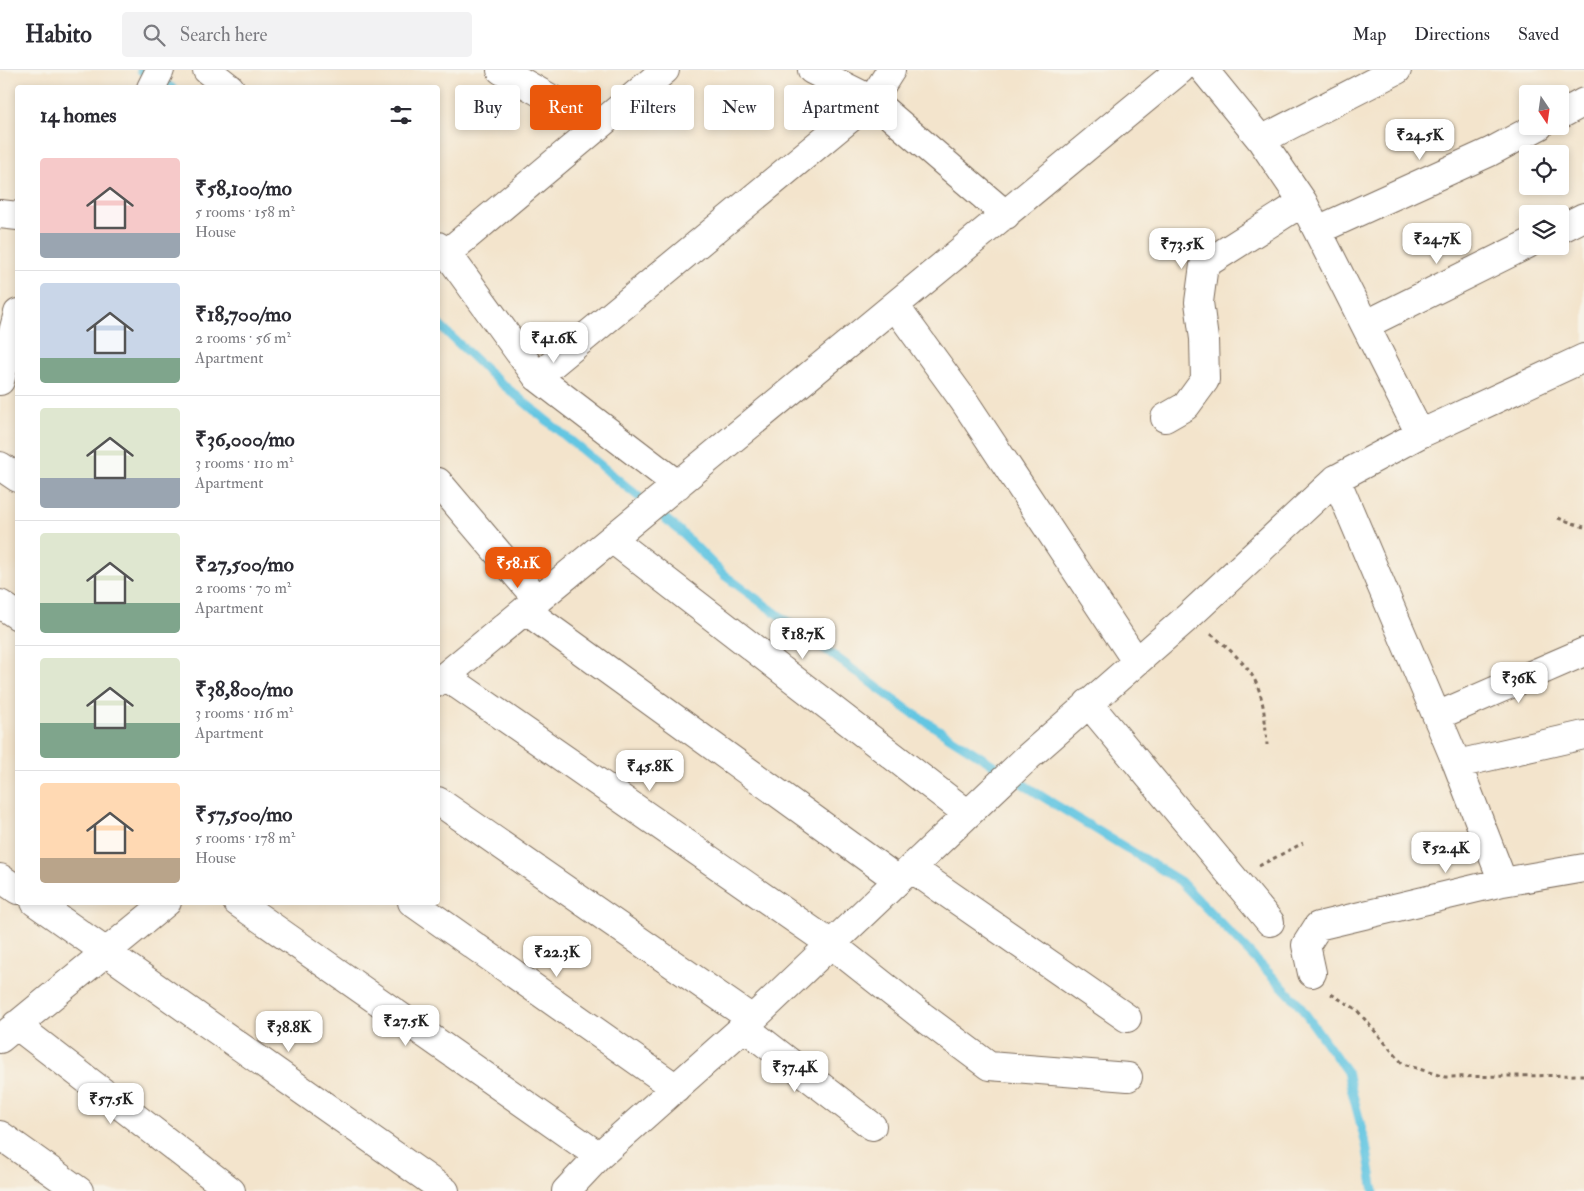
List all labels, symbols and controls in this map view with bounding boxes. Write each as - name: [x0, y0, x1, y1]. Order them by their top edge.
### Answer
- search box: [122, 12, 472, 57]
- text: Habito: [25, 19, 92, 50]
- icon: search: [140, 21, 168, 49]
- text: Search here: [180, 23, 268, 47]
- text: Map: [1353, 23, 1386, 46]
- text: Directions: [1414, 23, 1490, 46]
- text: Saved: [1518, 23, 1559, 46]
- chip: Buy: [455, 85, 520, 130]
- chip: Rent: [530, 85, 601, 130]
- chip: Filters: [611, 85, 694, 130]
- chip: New: [704, 85, 774, 130]
- chip: Apartment: [784, 85, 897, 130]
- north arrow: [1519, 85, 1569, 135]
- map controls: [1519, 85, 1569, 255]
- icon: filters: [387, 101, 415, 129]
- text: 14 homes: [40, 102, 117, 129]
- pin: ₹24.5K: [1379, 118, 1461, 161]
- text: ₹24.5K: [1396, 125, 1444, 145]
- button: locate: [1519, 145, 1569, 195]
- text: ₹58,100/mo: [195, 175, 292, 202]
- icon: home: [80, 178, 140, 238]
- text: 5 rooms · 158 m²: [195, 202, 295, 222]
- button: layers: [1519, 205, 1569, 255]
- text: House: [195, 222, 236, 242]
- pin: ₹24.7K: [1396, 222, 1478, 265]
- pin: ₹73.5K: [1141, 228, 1223, 270]
- text: ₹24.7K: [1413, 229, 1461, 249]
- text: ₹73.5K: [1160, 234, 1204, 254]
- text: ₹18,700/mo: [195, 301, 291, 328]
- icon: home: [80, 303, 140, 363]
- pin: ₹41.6K: [513, 322, 595, 364]
- text: 2 rooms · 56 m²: [195, 328, 291, 348]
- text: ₹41.6K: [531, 328, 577, 348]
- text: Apartment: [195, 348, 263, 368]
- text: ₹36,000/mo: [195, 426, 295, 453]
- icon: home: [80, 428, 140, 488]
- text: 3 rooms · 110 m²: [195, 453, 293, 473]
- text: Apartment: [195, 473, 263, 493]
- pin: ₹58.1K: [477, 546, 559, 589]
- text: ₹27,500/mo: [195, 551, 294, 578]
- icon: home: [80, 553, 140, 613]
- text: ₹58.1K: [496, 553, 540, 573]
- text: 2 rooms · 70 m²: [195, 578, 291, 598]
- text: Apartment: [195, 598, 263, 618]
- pin: ₹18.7K: [762, 618, 844, 660]
- text: ₹18.7K: [781, 624, 825, 644]
- pin: ₹36K: [1489, 662, 1549, 704]
- text: ₹36K: [1502, 668, 1536, 688]
- text: ₹38,800/mo: [195, 676, 293, 703]
- icon: home: [80, 678, 140, 738]
- text: 3 rooms · 116 m²: [195, 703, 293, 723]
- text: Apartment: [195, 723, 263, 743]
- pin: ₹45.8K: [609, 750, 691, 792]
- text: ₹45.8K: [627, 756, 673, 776]
- text: ₹57,500/mo: [195, 801, 292, 828]
- icon: home: [80, 803, 140, 863]
- text: 5 rooms · 178 m²: [195, 828, 295, 848]
- pin: ₹52.4K: [1405, 832, 1487, 874]
- text: ₹52.4K: [1422, 838, 1470, 858]
- text: House: [195, 848, 236, 868]
- pin: ₹22.3K: [516, 936, 598, 978]
- text: ₹22.3K: [534, 942, 580, 962]
- pin: ₹27.5K: [365, 1004, 447, 1047]
- pin: ₹38.8K: [248, 1010, 330, 1053]
- text: ₹27.5K: [383, 1011, 429, 1031]
- text: ₹38.8K: [267, 1017, 311, 1037]
- pin: ₹37.4K: [754, 1050, 836, 1093]
- text: ₹37.4K: [772, 1057, 818, 1077]
- pin: ₹57.5K: [70, 1082, 152, 1125]
- text: ₹57.5K: [89, 1089, 133, 1109]

